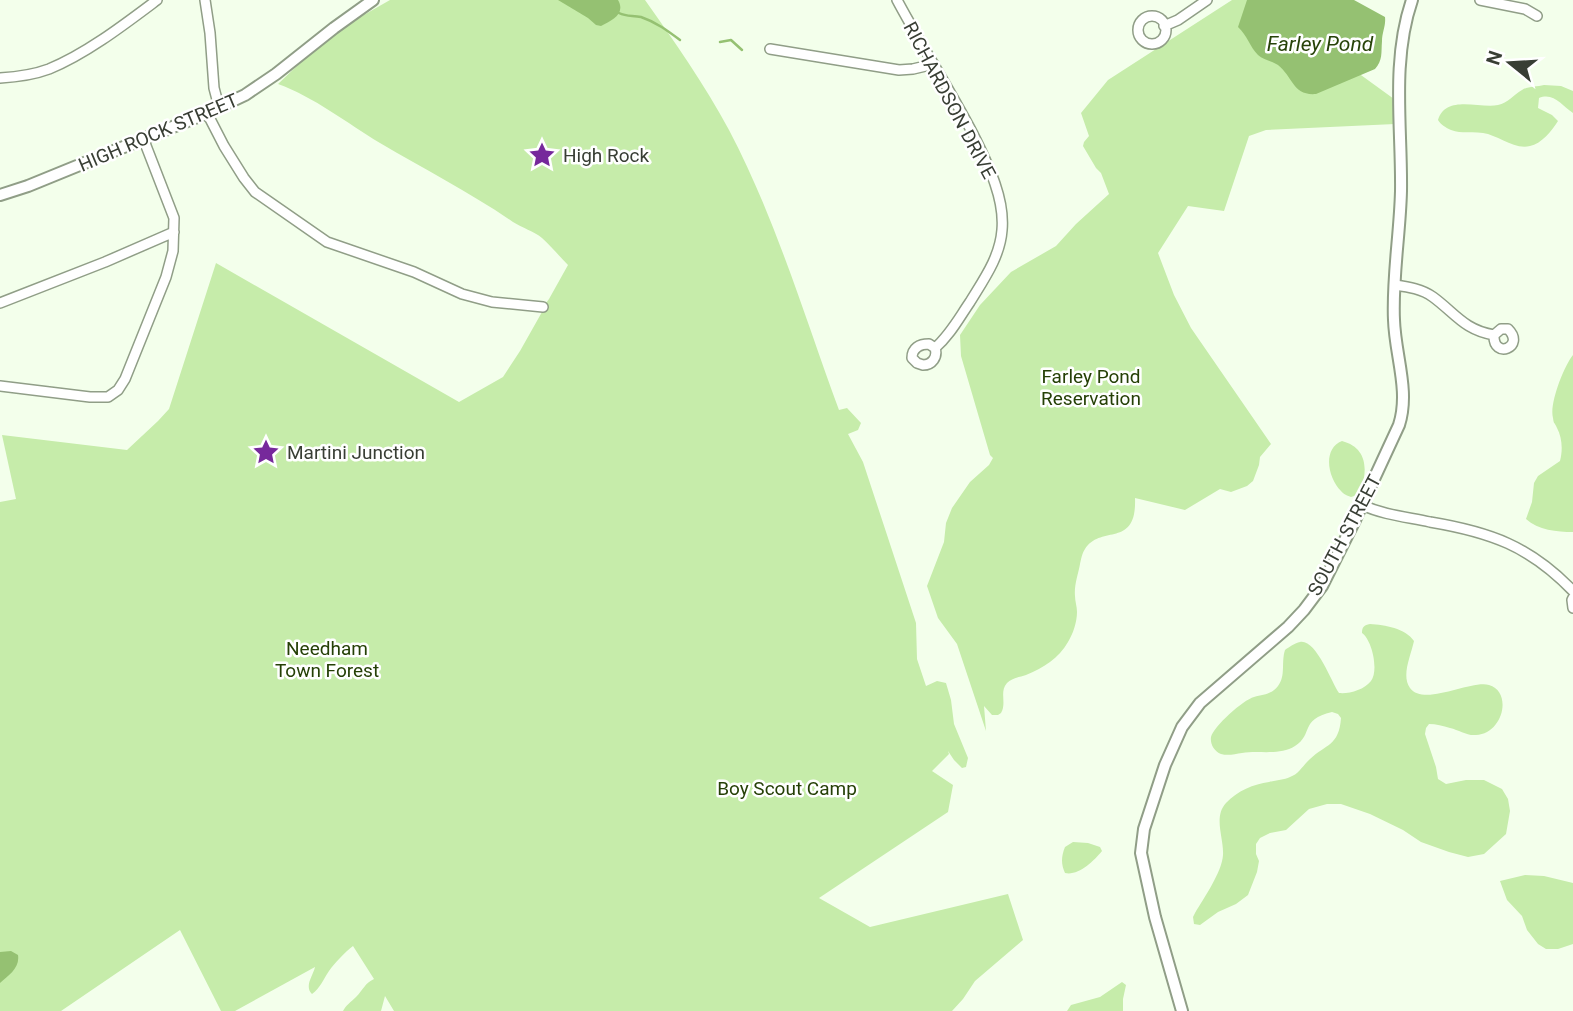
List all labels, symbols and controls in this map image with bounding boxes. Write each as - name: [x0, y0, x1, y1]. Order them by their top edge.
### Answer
- street label: RICHARDSON DRIVE: [898, 18, 1001, 183]
- north arrow: [1475, 28, 1545, 98]
- water label: Farley Pond: [1267, 32, 1374, 56]
- text: N: [1481, 48, 1507, 68]
- street label: HIGH ROCK STREET: [75, 88, 241, 176]
- place icon: High Rock: [527, 140, 557, 170]
- place label: High Rock: [563, 144, 650, 167]
- park label: Farley Pond Reservation: [1041, 365, 1141, 410]
- place icon: Martini Junction: [251, 437, 281, 467]
- place label: Martini Junction: [287, 441, 425, 464]
- street label: SOUTH STREET: [1303, 471, 1386, 600]
- park label: Needham Town Forest: [275, 637, 379, 682]
- park label: Boy Scout Camp: [717, 777, 857, 800]

